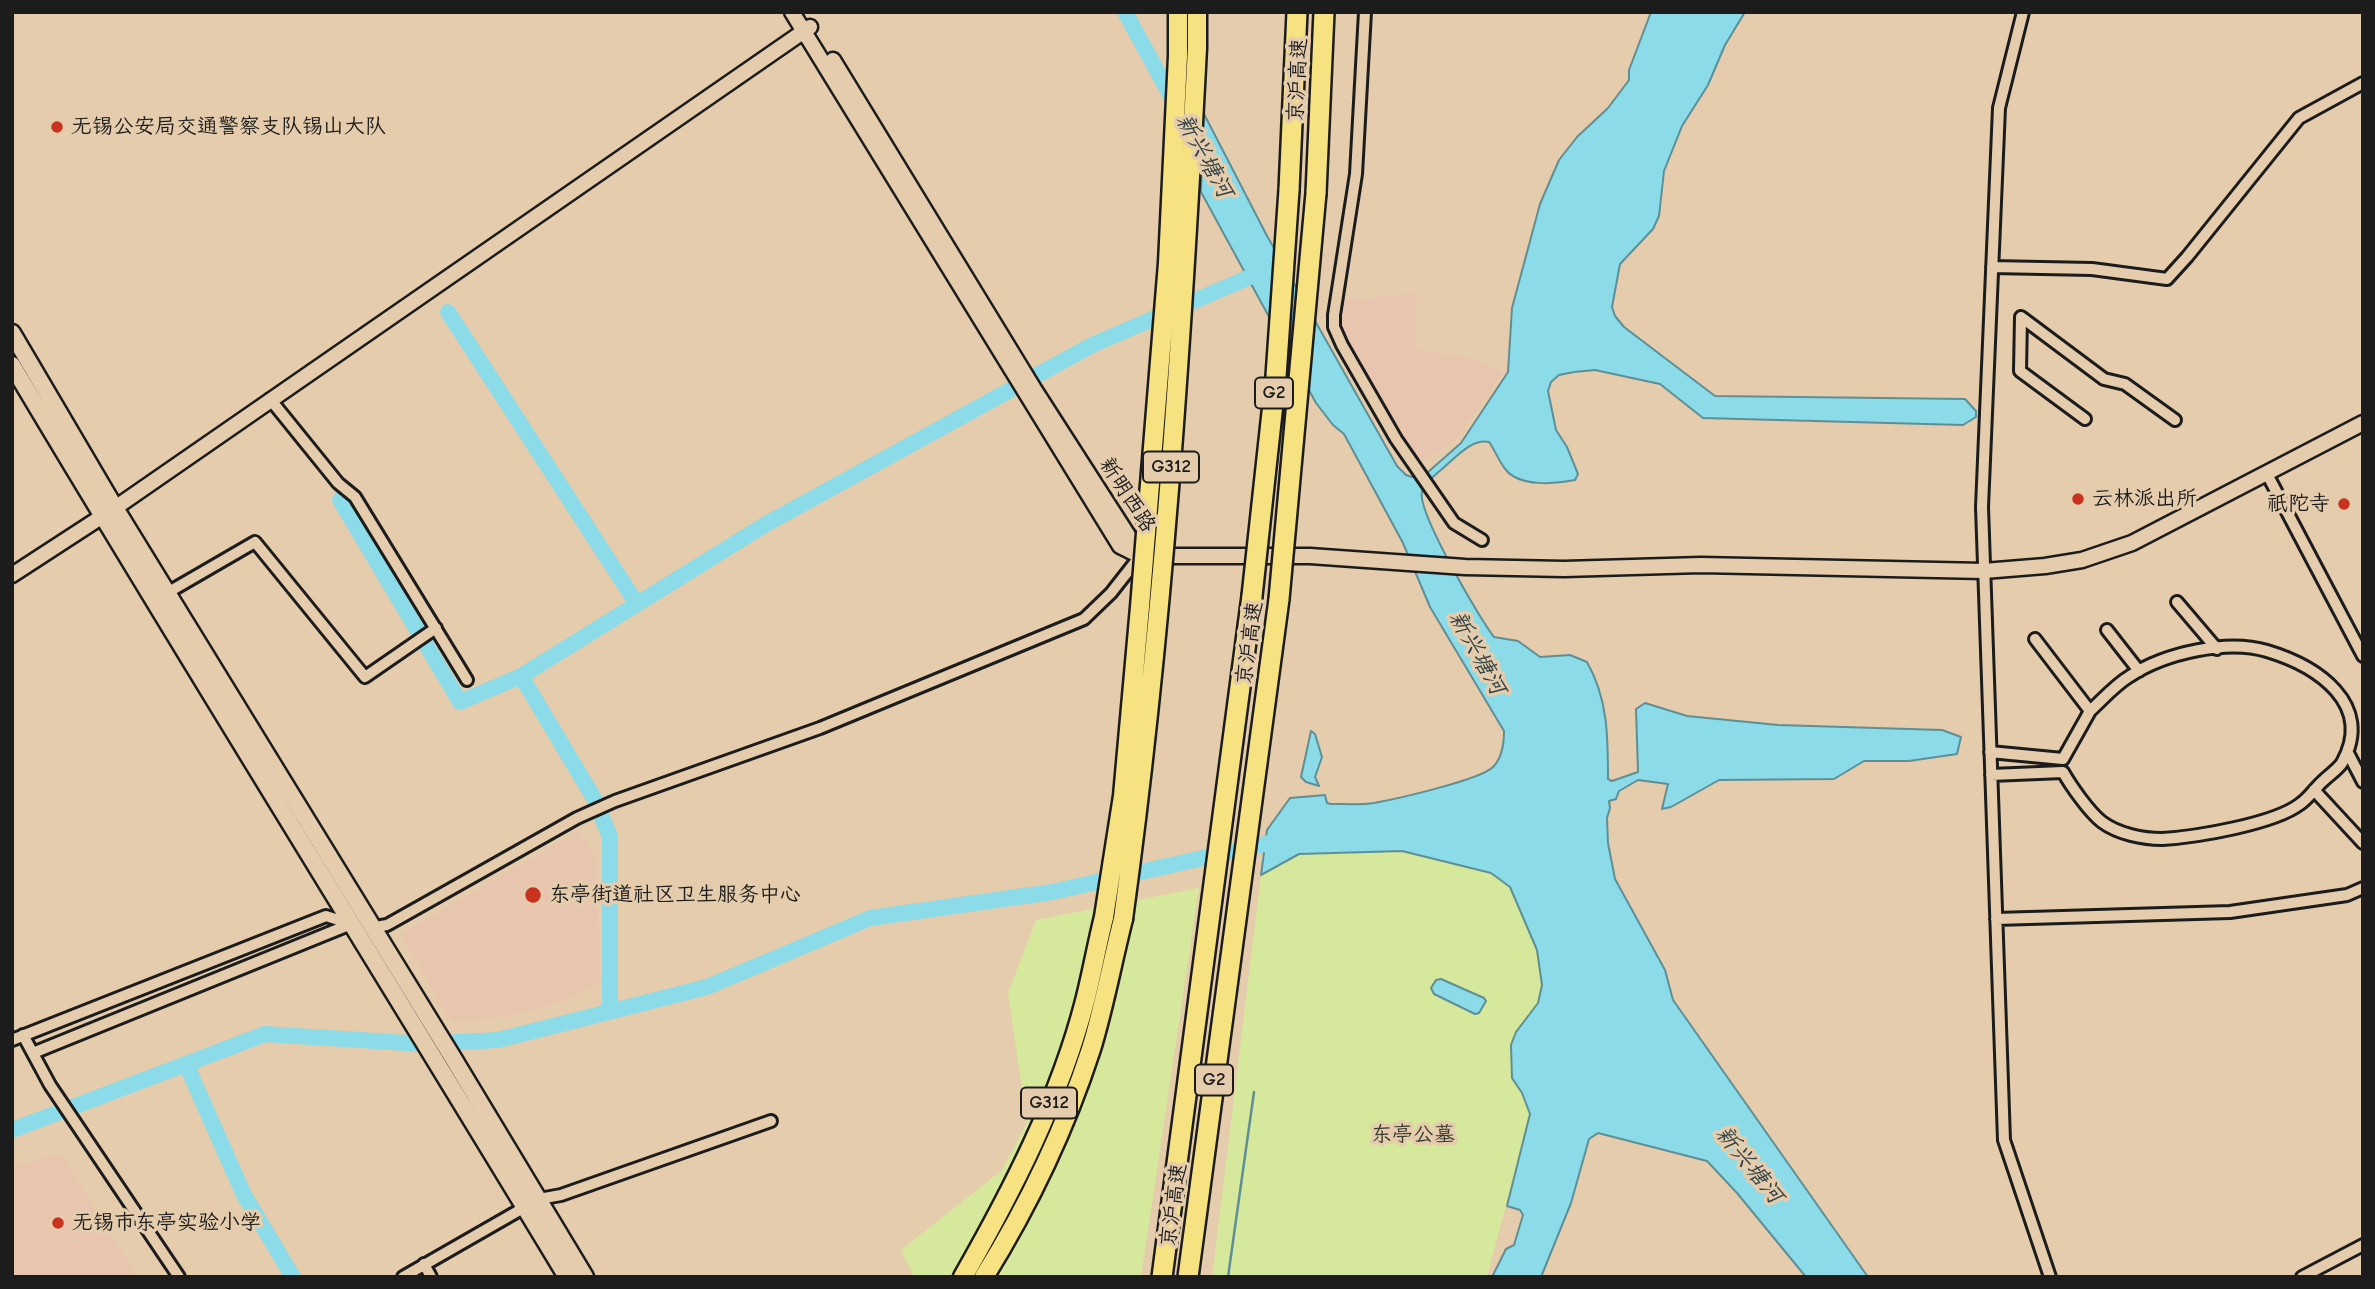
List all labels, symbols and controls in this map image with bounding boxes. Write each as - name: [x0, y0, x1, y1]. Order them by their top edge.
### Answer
- street label: 京沪高速: [1283, 37, 1313, 123]
- water label: 新兴塘河: [1170, 109, 1238, 203]
- place label: 无锡公安局交通警察支队锡山大队: [71, 114, 386, 140]
- marker: 无锡公安局交通警察支队锡山大队: [49, 119, 65, 135]
- road number: G2: [1255, 378, 1293, 408]
- road number: G312: [1143, 452, 1199, 482]
- street label: 新明西路: [1094, 453, 1160, 537]
- place label: 云林派出所: [2092, 486, 2197, 512]
- marker: 云林派出所: [2070, 491, 2086, 507]
- place label: 祇陀寺: [2267, 491, 2330, 517]
- marker: 祇陀寺: [2336, 496, 2352, 512]
- street label: 京沪高速: [1232, 600, 1268, 686]
- water label: 新兴塘河: [1443, 606, 1511, 700]
- place label: 东亭街道社区卫生服务中心: [549, 882, 801, 908]
- marker: 东亭街道社区卫生服务中心: [523, 885, 543, 905]
- road number: G2: [1195, 1064, 1233, 1096]
- road number: G312: [1021, 1088, 1077, 1119]
- water label: 新兴塘河: [1709, 1121, 1789, 1209]
- park label: 东亭公墓: [1371, 1122, 1455, 1148]
- street label: 京沪高速: [1156, 1162, 1192, 1248]
- place label: 无锡市东亭实验小学: [72, 1210, 261, 1236]
- marker: 无锡市东亭实验小学: [50, 1215, 66, 1231]

